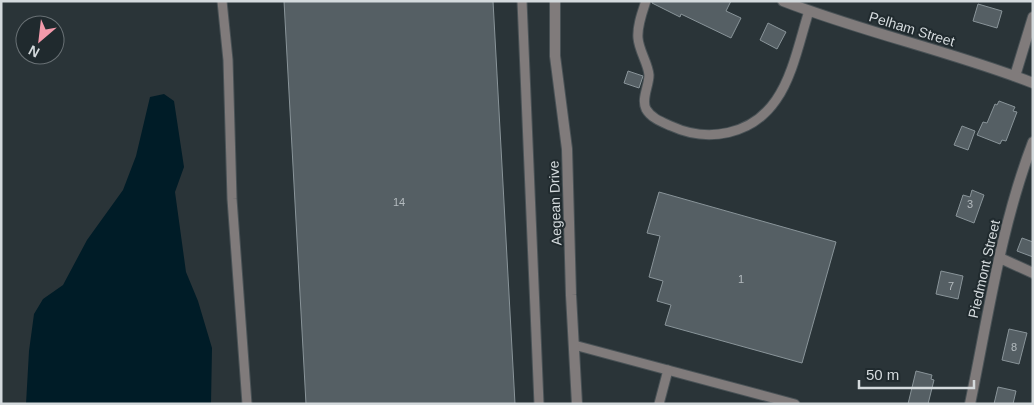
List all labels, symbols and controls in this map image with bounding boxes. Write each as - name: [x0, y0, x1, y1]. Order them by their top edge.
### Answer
- street label: Pelham Street: [867, 8, 957, 50]
- north arrow: [15, 15, 65, 65]
- text: N: [26, 42, 42, 61]
- street label: Aegean Drive: [546, 160, 564, 246]
- house number: 14: [393, 196, 405, 208]
- house number: 3: [967, 198, 973, 210]
- street label: Piedmont Street: [965, 218, 1003, 320]
- house number: 1: [738, 273, 744, 285]
- house number: 7: [948, 280, 954, 292]
- house number: 8: [1011, 341, 1017, 353]
- scale bar: [859, 358, 974, 390]
- text: 50 m: [866, 366, 899, 383]

